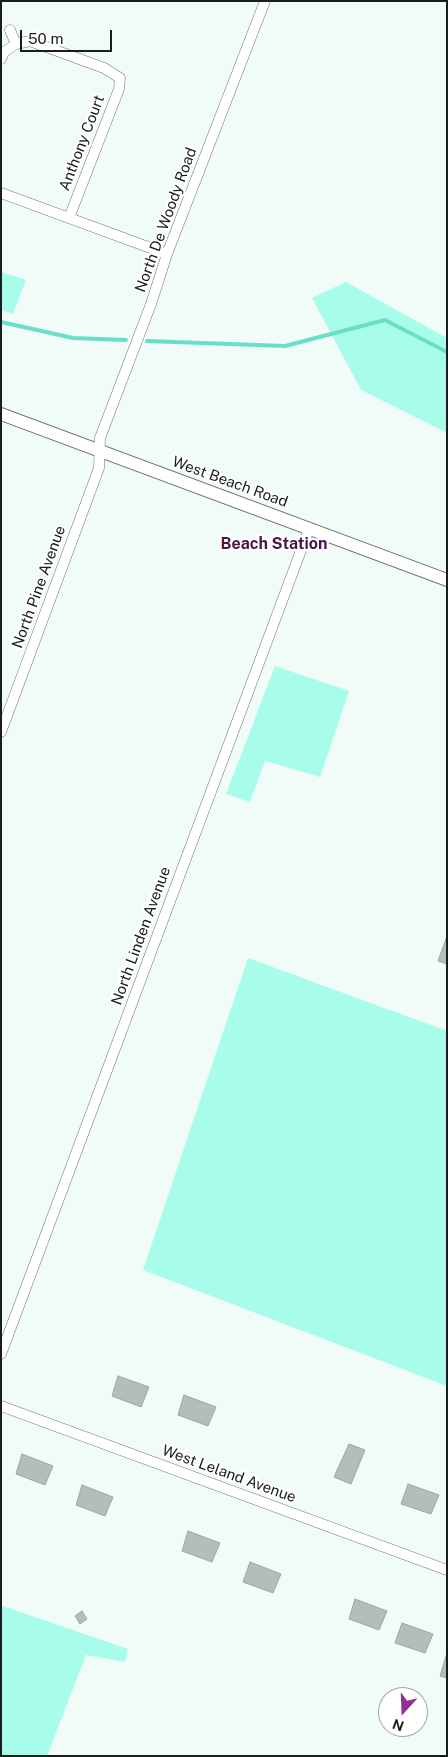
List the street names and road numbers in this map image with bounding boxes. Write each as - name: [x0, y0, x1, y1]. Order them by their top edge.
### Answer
- street label: Anthony Court: [55, 93, 109, 193]
- street label: North De Woody Road: [131, 145, 201, 295]
- street label: West Beach Road: [170, 453, 290, 511]
- street label: North Pine Avenue: [8, 523, 70, 651]
- street label: North Linden Avenue: [108, 864, 174, 1008]
- street label: West Leland Avenue: [160, 1441, 298, 1507]

